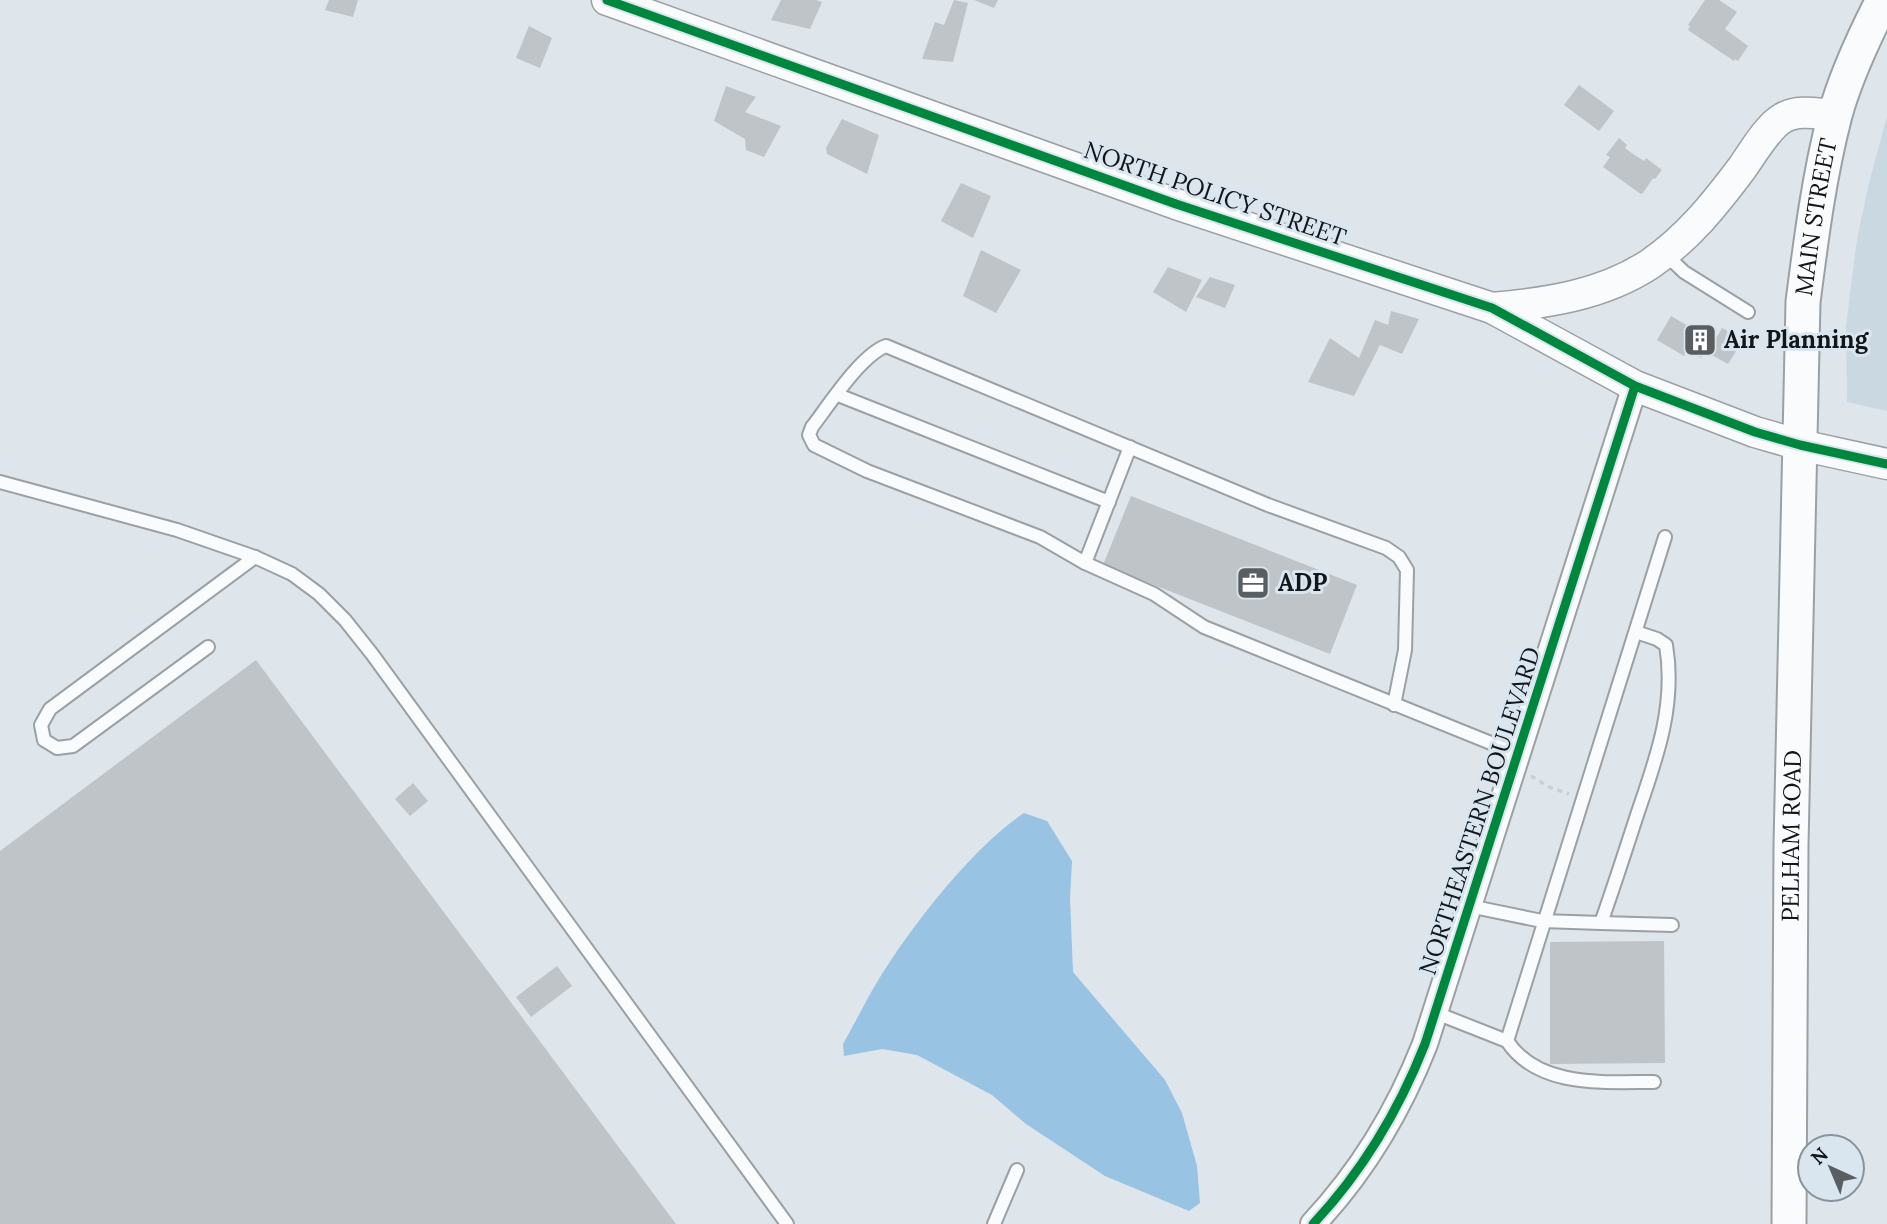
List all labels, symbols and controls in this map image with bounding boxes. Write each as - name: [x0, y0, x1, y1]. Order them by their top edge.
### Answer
- street label: NORTH POLICY STREET: [1080, 134, 1350, 253]
- street label: MAIN STREET: [1788, 135, 1844, 298]
- building icon: Air Planning: [1681, 321, 1719, 359]
- place label: Air Planning: [1724, 324, 1870, 355]
- office icon: ADP: [1234, 564, 1272, 602]
- place label: ADP: [1278, 567, 1327, 598]
- street label: NORTHEASTERN BOULEVARD: [1412, 643, 1547, 979]
- street label: PELHAM ROAD: [1775, 750, 1808, 922]
- north arrow: [1796, 1133, 1866, 1203]
- text: N: [1806, 1142, 1833, 1170]

